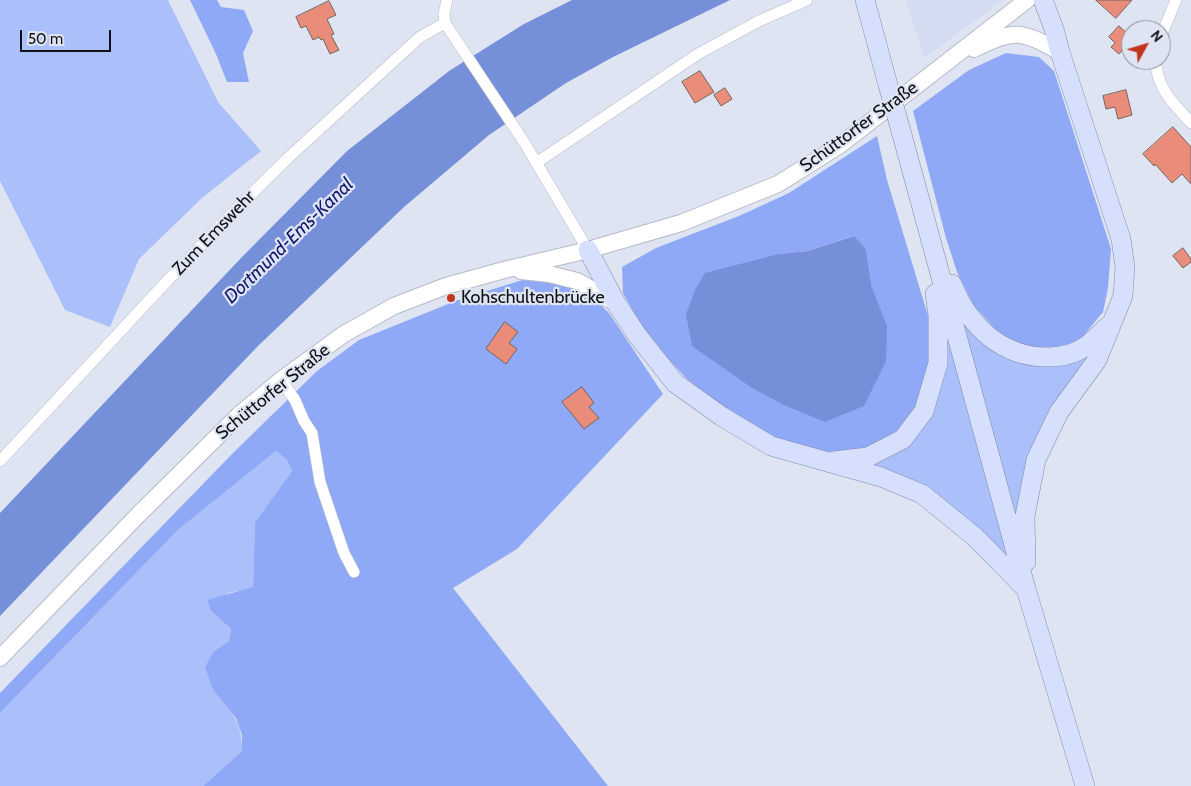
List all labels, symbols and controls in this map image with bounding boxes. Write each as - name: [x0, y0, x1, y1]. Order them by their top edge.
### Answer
- scale bar: [22, 20, 114, 52]
- north arrow: [1121, 20, 1171, 70]
- text: N: [1147, 27, 1167, 46]
- text: 50 m: [28, 30, 63, 48]
- street label: Schüttorfer Straße: [796, 77, 922, 177]
- water label: Dortmund-Ems-Kanal: [220, 173, 358, 309]
- street label: Zum Emswehr: [168, 186, 260, 280]
- place label: Kohschultenbrücke: [461, 287, 605, 309]
- marker: Kohschultenbrücke: [445, 292, 457, 304]
- street label: Schüttorfer Straße: [212, 339, 334, 445]

